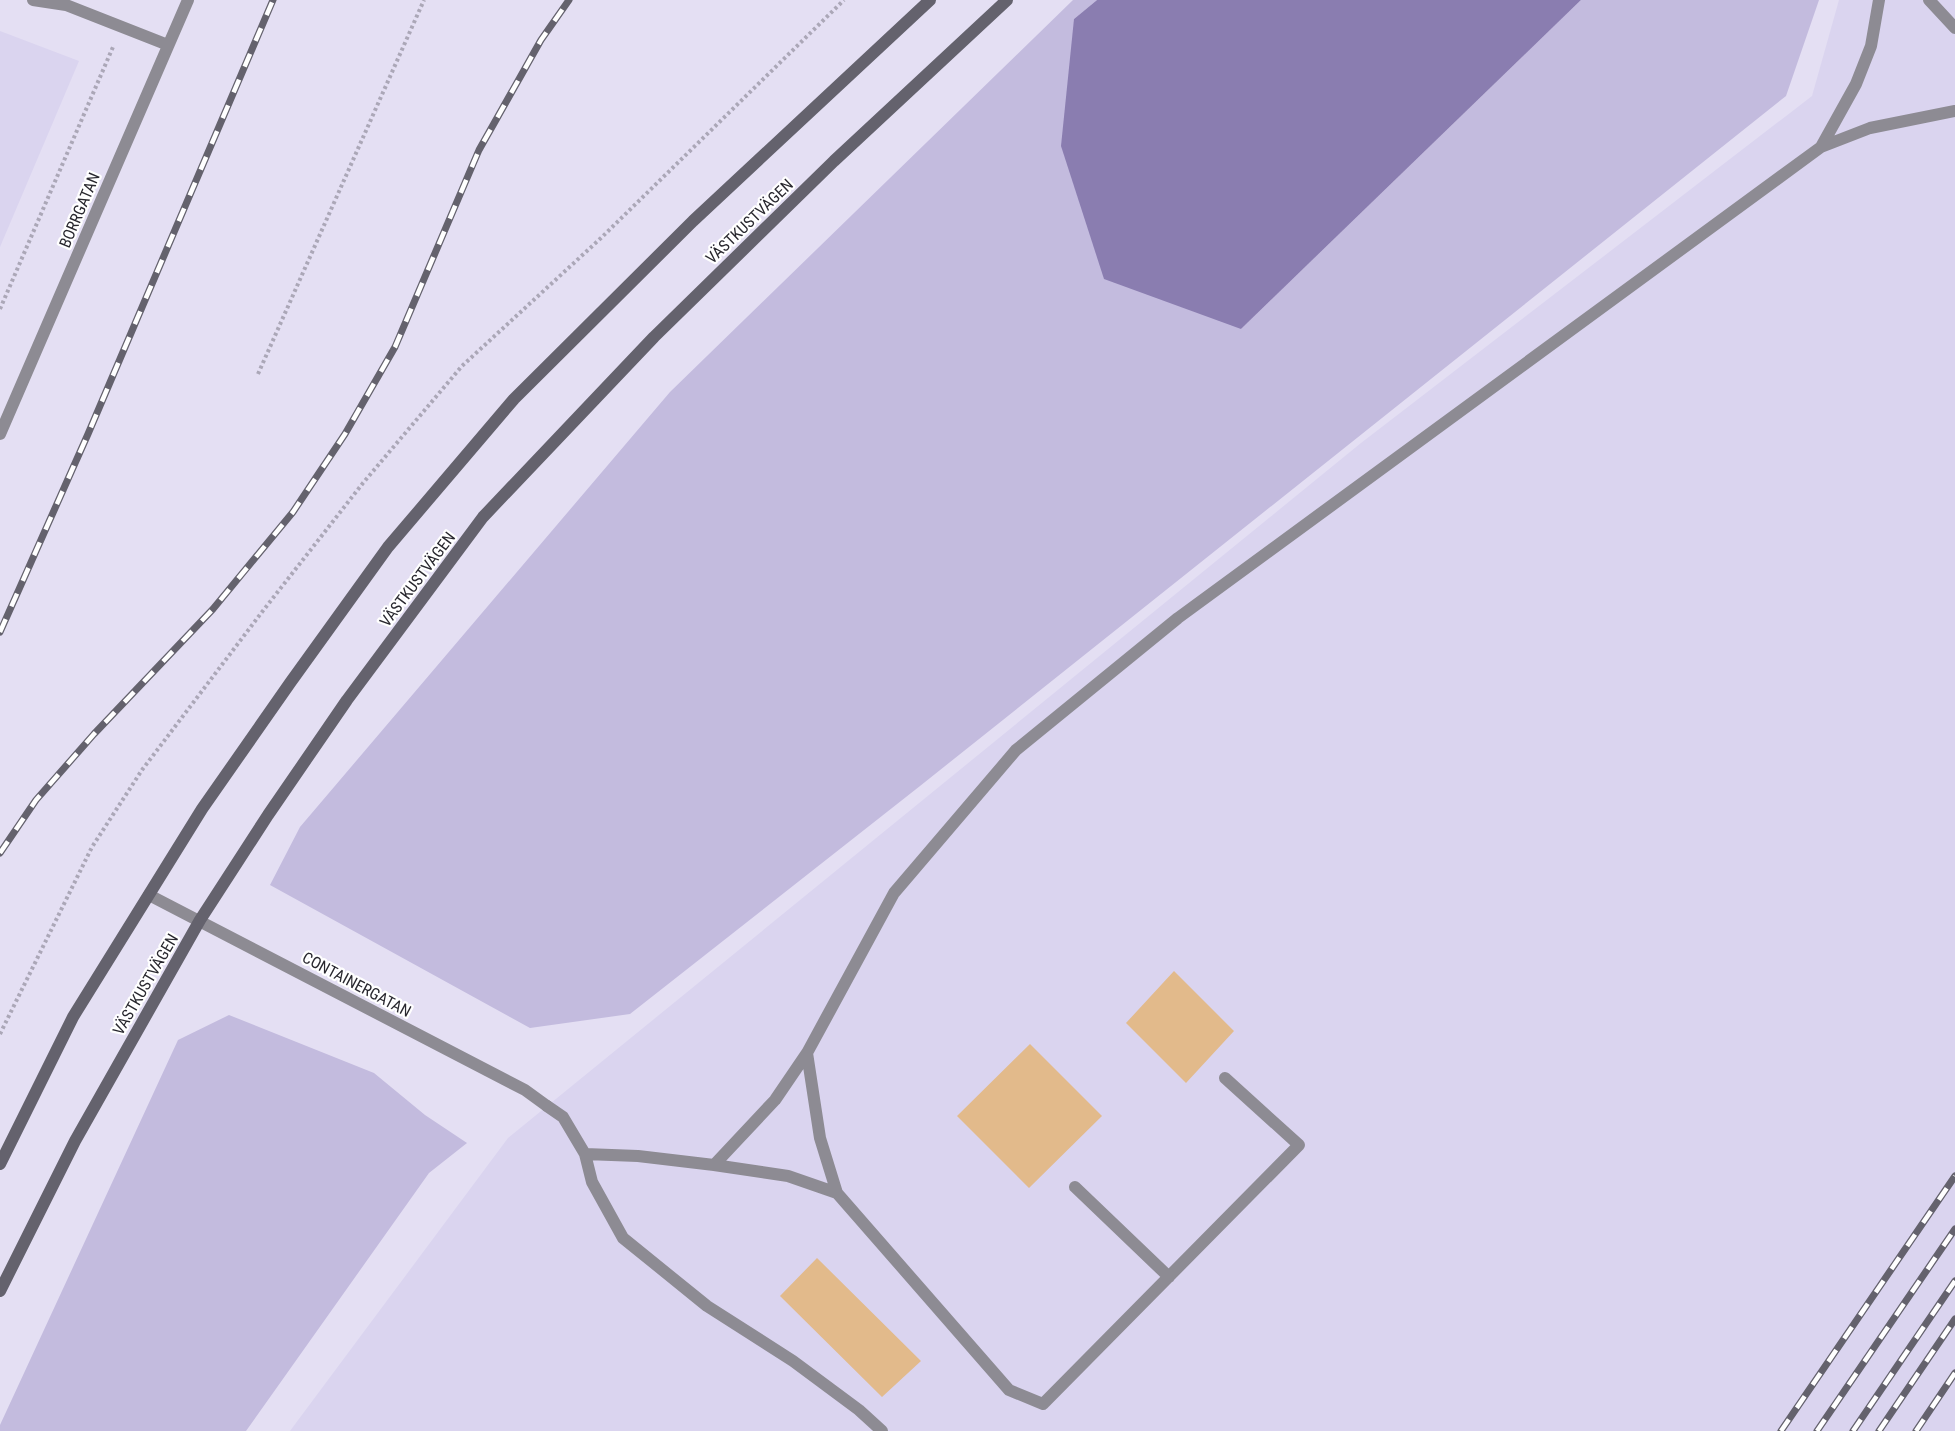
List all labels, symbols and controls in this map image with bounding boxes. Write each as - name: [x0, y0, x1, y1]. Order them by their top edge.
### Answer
- street label: BORRGATAN: [55, 170, 104, 251]
- street label: VÄSTKUSTVÄGEN: [702, 175, 797, 268]
- street label: VÄSTKUSTVÄGEN: [376, 528, 459, 630]
- street label: VÄSTKUSTVÄGEN: [109, 930, 182, 1038]
- street label: CONTAINERGATAN: [299, 948, 414, 1021]

